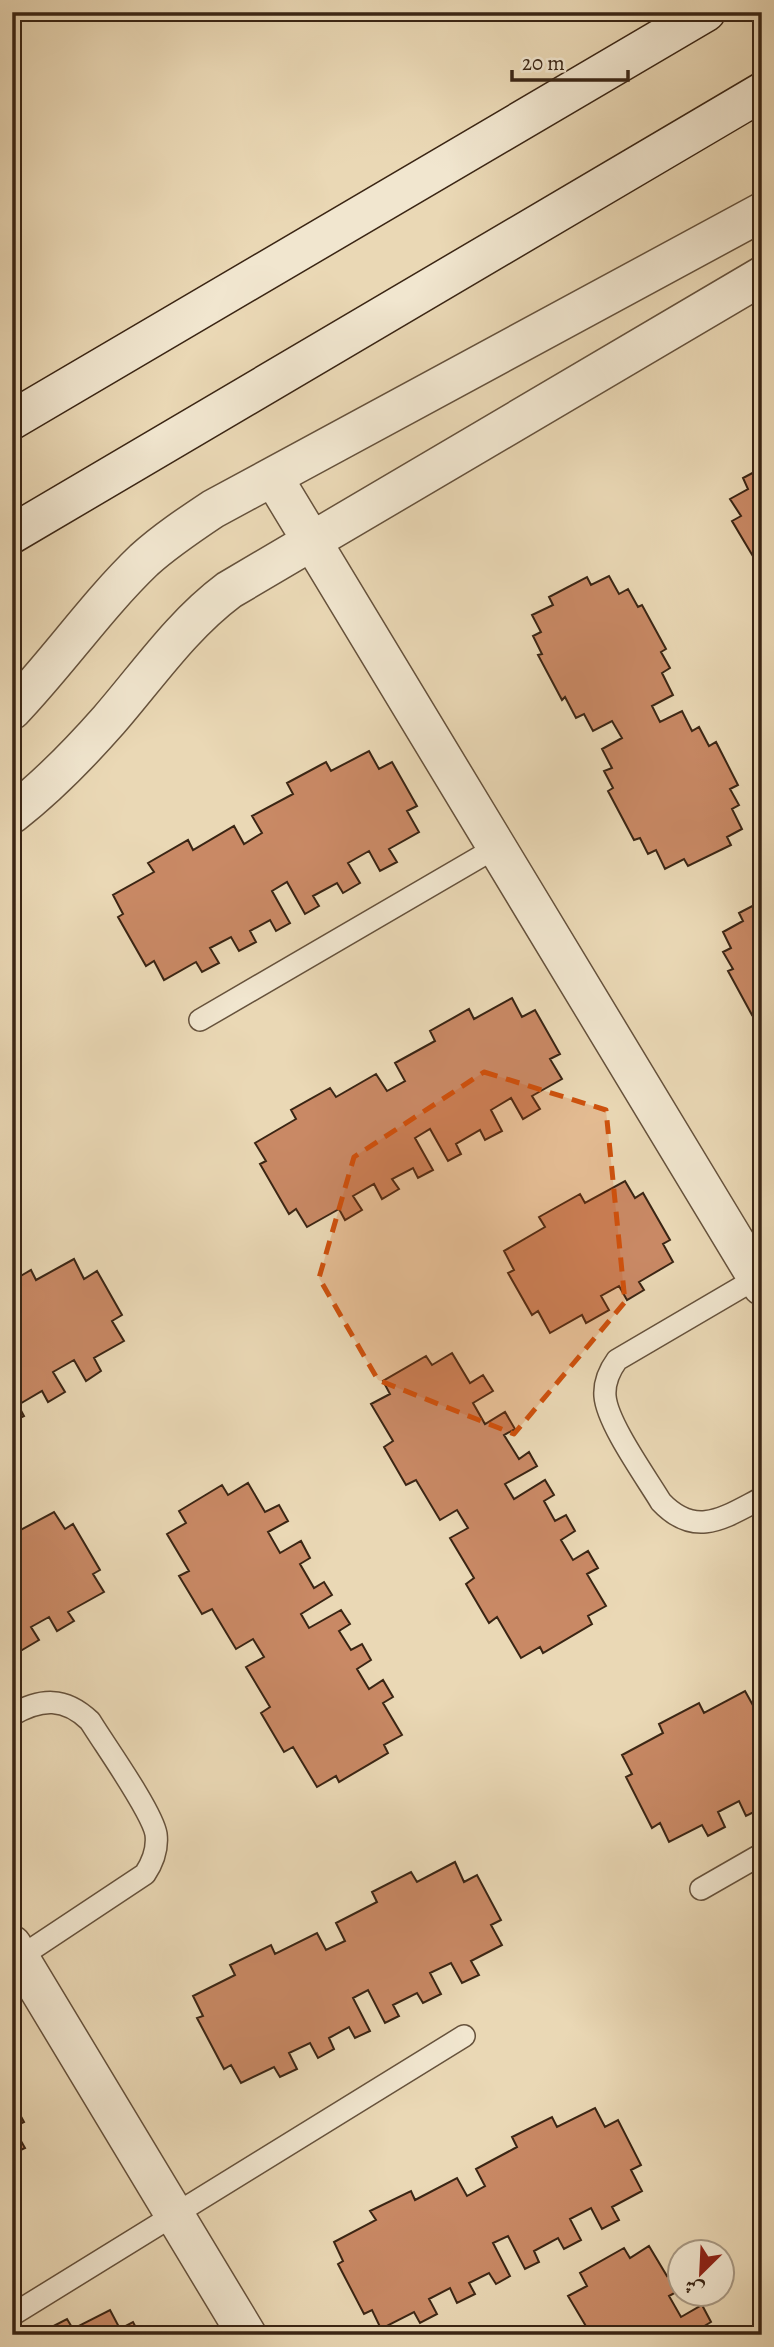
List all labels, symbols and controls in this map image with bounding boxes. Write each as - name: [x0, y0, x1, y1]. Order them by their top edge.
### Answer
- scale bar: [512, 38, 627, 82]
- text: 20 m: [522, 49, 565, 77]
- north arrow: [666, 2238, 736, 2308]
- text: ش: [681, 2272, 708, 2303]

